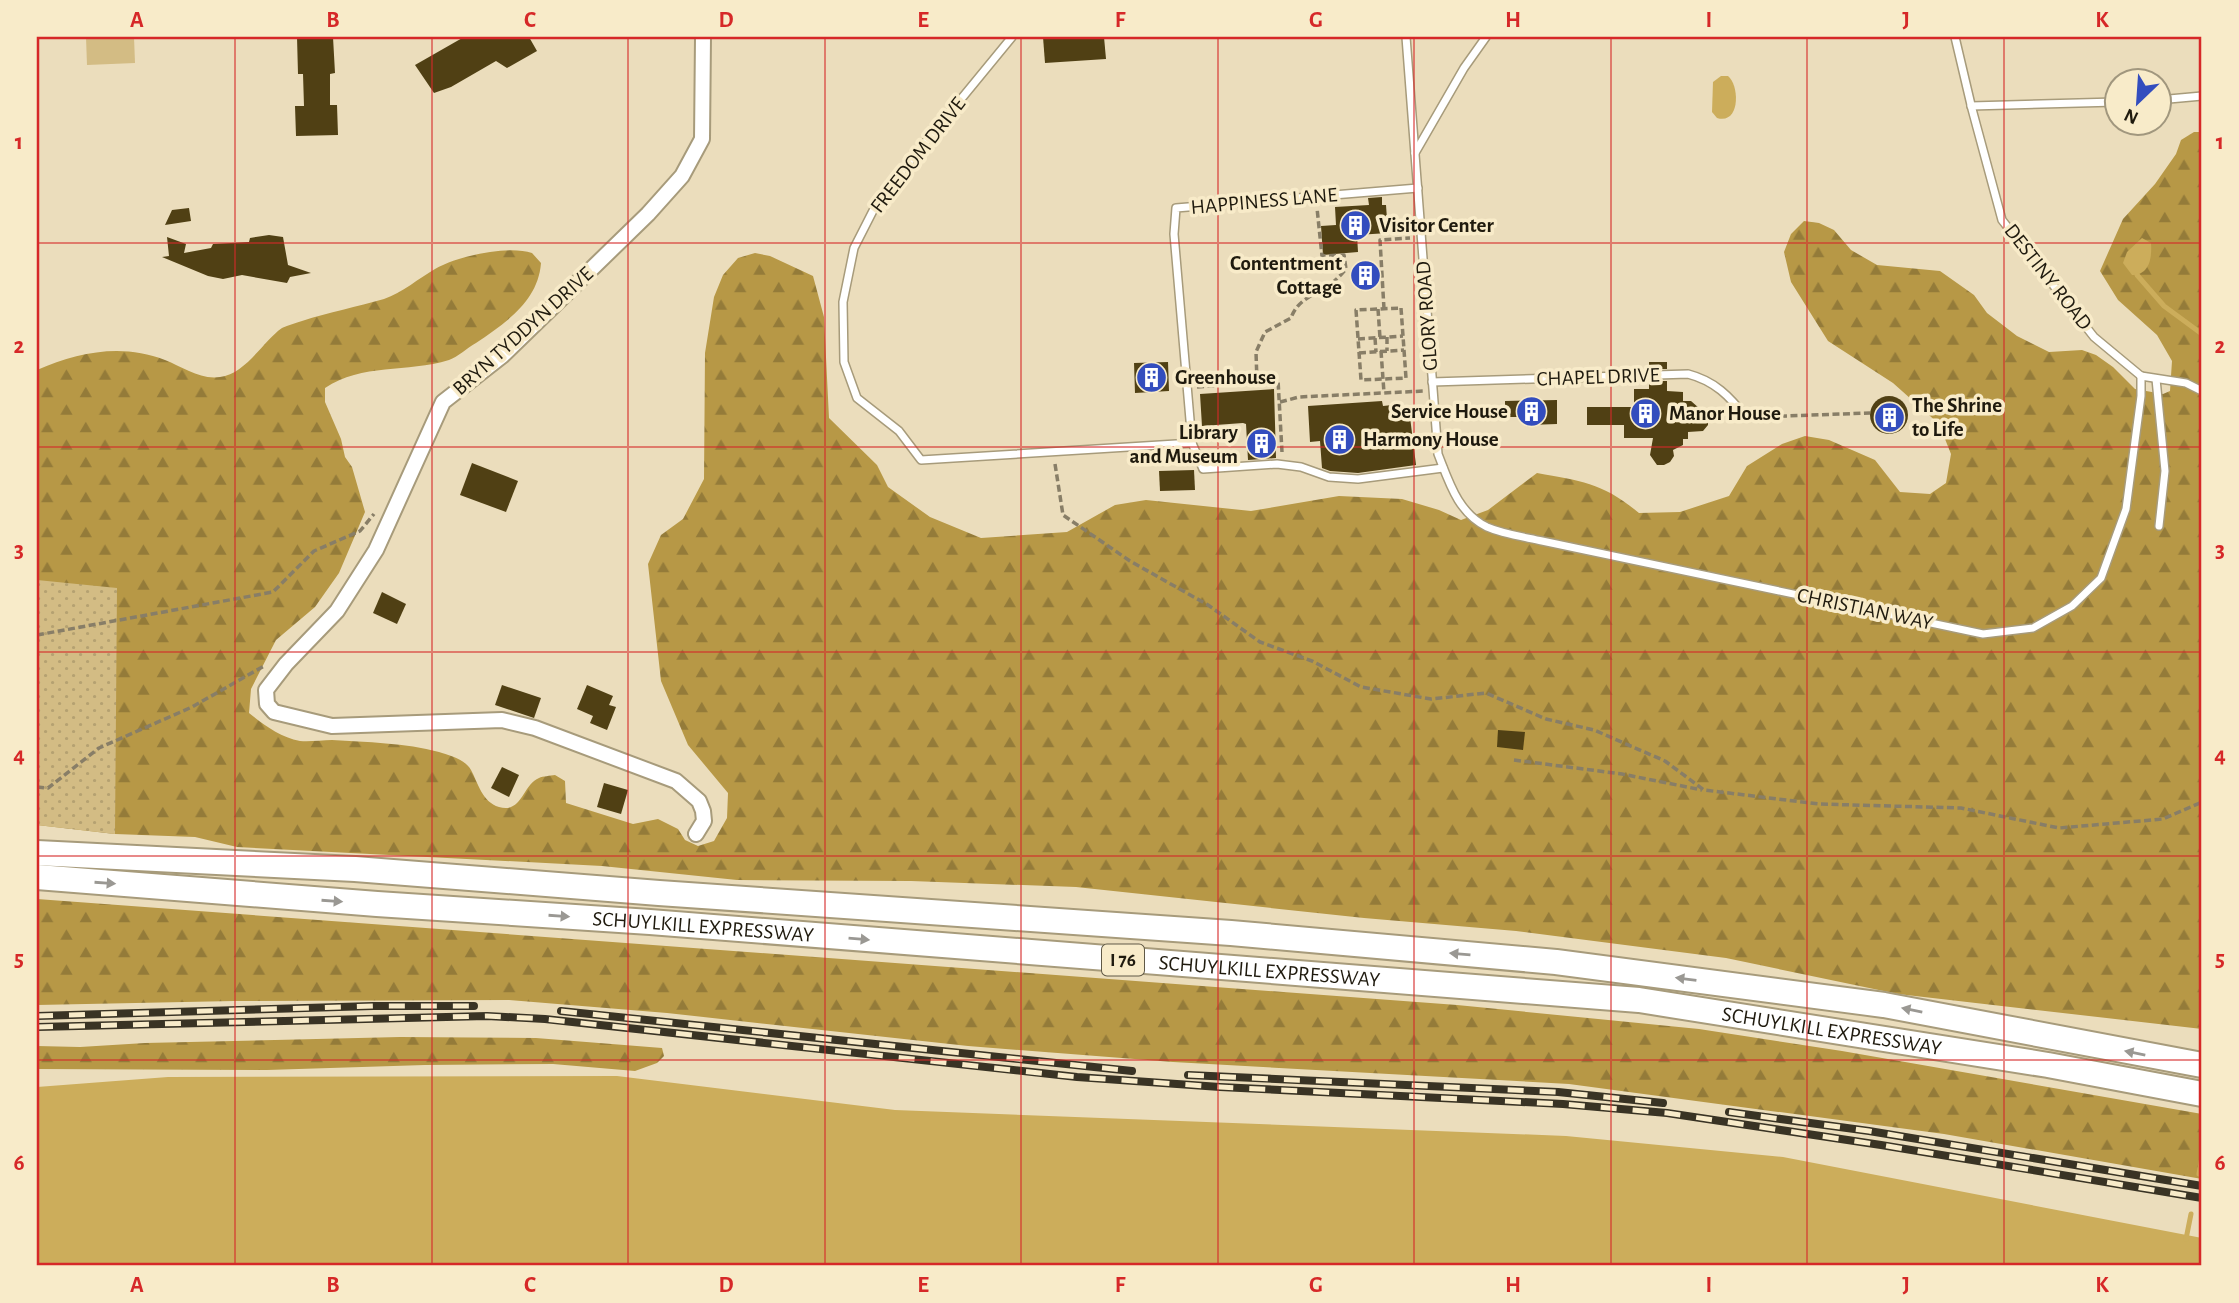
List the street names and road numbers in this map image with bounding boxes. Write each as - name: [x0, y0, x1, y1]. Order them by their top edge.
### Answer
- street label: FREEDOM DRIVE: [867, 93, 969, 217]
- street label: HAPPINESS LANE: [1190, 184, 1338, 218]
- street label: DESTINY ROAD: [2000, 220, 2096, 334]
- street label: GLORY ROAD: [1413, 261, 1441, 371]
- street label: BRYN TYDDYN DRIVE: [449, 263, 597, 399]
- street label: CHAPEL DRIVE: [1536, 364, 1660, 390]
- street label: CHRISTIAN WAY: [1795, 584, 1935, 634]
- street label: SCHUYLKILL EXPRESSWAY: [592, 908, 815, 945]
- road number: I 76: [1102, 944, 1144, 976]
- street label: SCHUYLKILL EXPRESSWAY: [1158, 952, 1381, 990]
- street label: SCHUYLKILL EXPRESSWAY: [1721, 1003, 1943, 1058]

